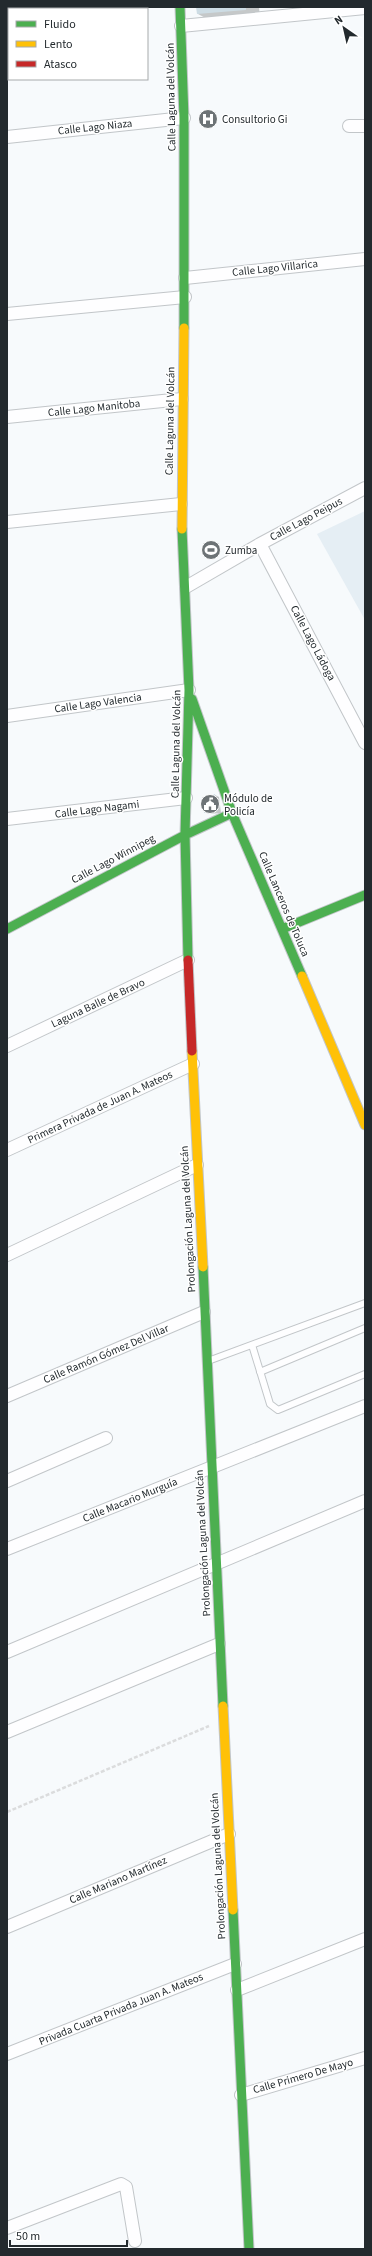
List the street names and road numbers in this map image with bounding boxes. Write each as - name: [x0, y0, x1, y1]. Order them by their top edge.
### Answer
- street label: Calle Laguna del Volcán: [163, 43, 179, 151]
- street label: Calle Lago Niaza: [57, 116, 133, 138]
- street label: Calle Lago Villarica: [231, 256, 319, 280]
- street label: Calle Laguna del Volcán: [162, 367, 178, 475]
- street label: Calle Lago Manitoba: [47, 396, 141, 420]
- street label: Calle Lago Peipus: [267, 493, 345, 544]
- street label: Calle Lago Ládoga: [287, 603, 339, 683]
- street label: Calle Lago Valencia: [53, 689, 143, 717]
- street label: Calle Laguna del Volcán: [168, 690, 184, 798]
- street label: Calle Lago Nagami: [54, 796, 140, 822]
- street label: Calle Lago Winnipeg: [69, 830, 158, 887]
- street label: Calle Lanceros de Toluca: [255, 849, 313, 959]
- street label: Laguna Balle de Bravo: [49, 975, 147, 1031]
- street label: Primera Privada de Juan A. Mateos: [25, 1067, 175, 1147]
- street label: Prolongación Laguna del Volcán: [177, 1145, 199, 1293]
- street label: Calle Ramón Gómez Del Villar: [41, 1321, 171, 1387]
- street label: Prolongación Laguna del Volcán: [192, 1469, 214, 1617]
- street label: Calle Macario Murguía: [80, 1474, 180, 1526]
- street label: Prolongación Laguna del Volcán: [207, 1792, 229, 1940]
- street label: Calle Mariano Martínez: [67, 1852, 169, 1907]
- street label: Privada Cuarta Privada Juan A. Mateos: [37, 1969, 206, 2049]
- street label: Calle Primero De Mayo: [251, 2055, 355, 2097]

